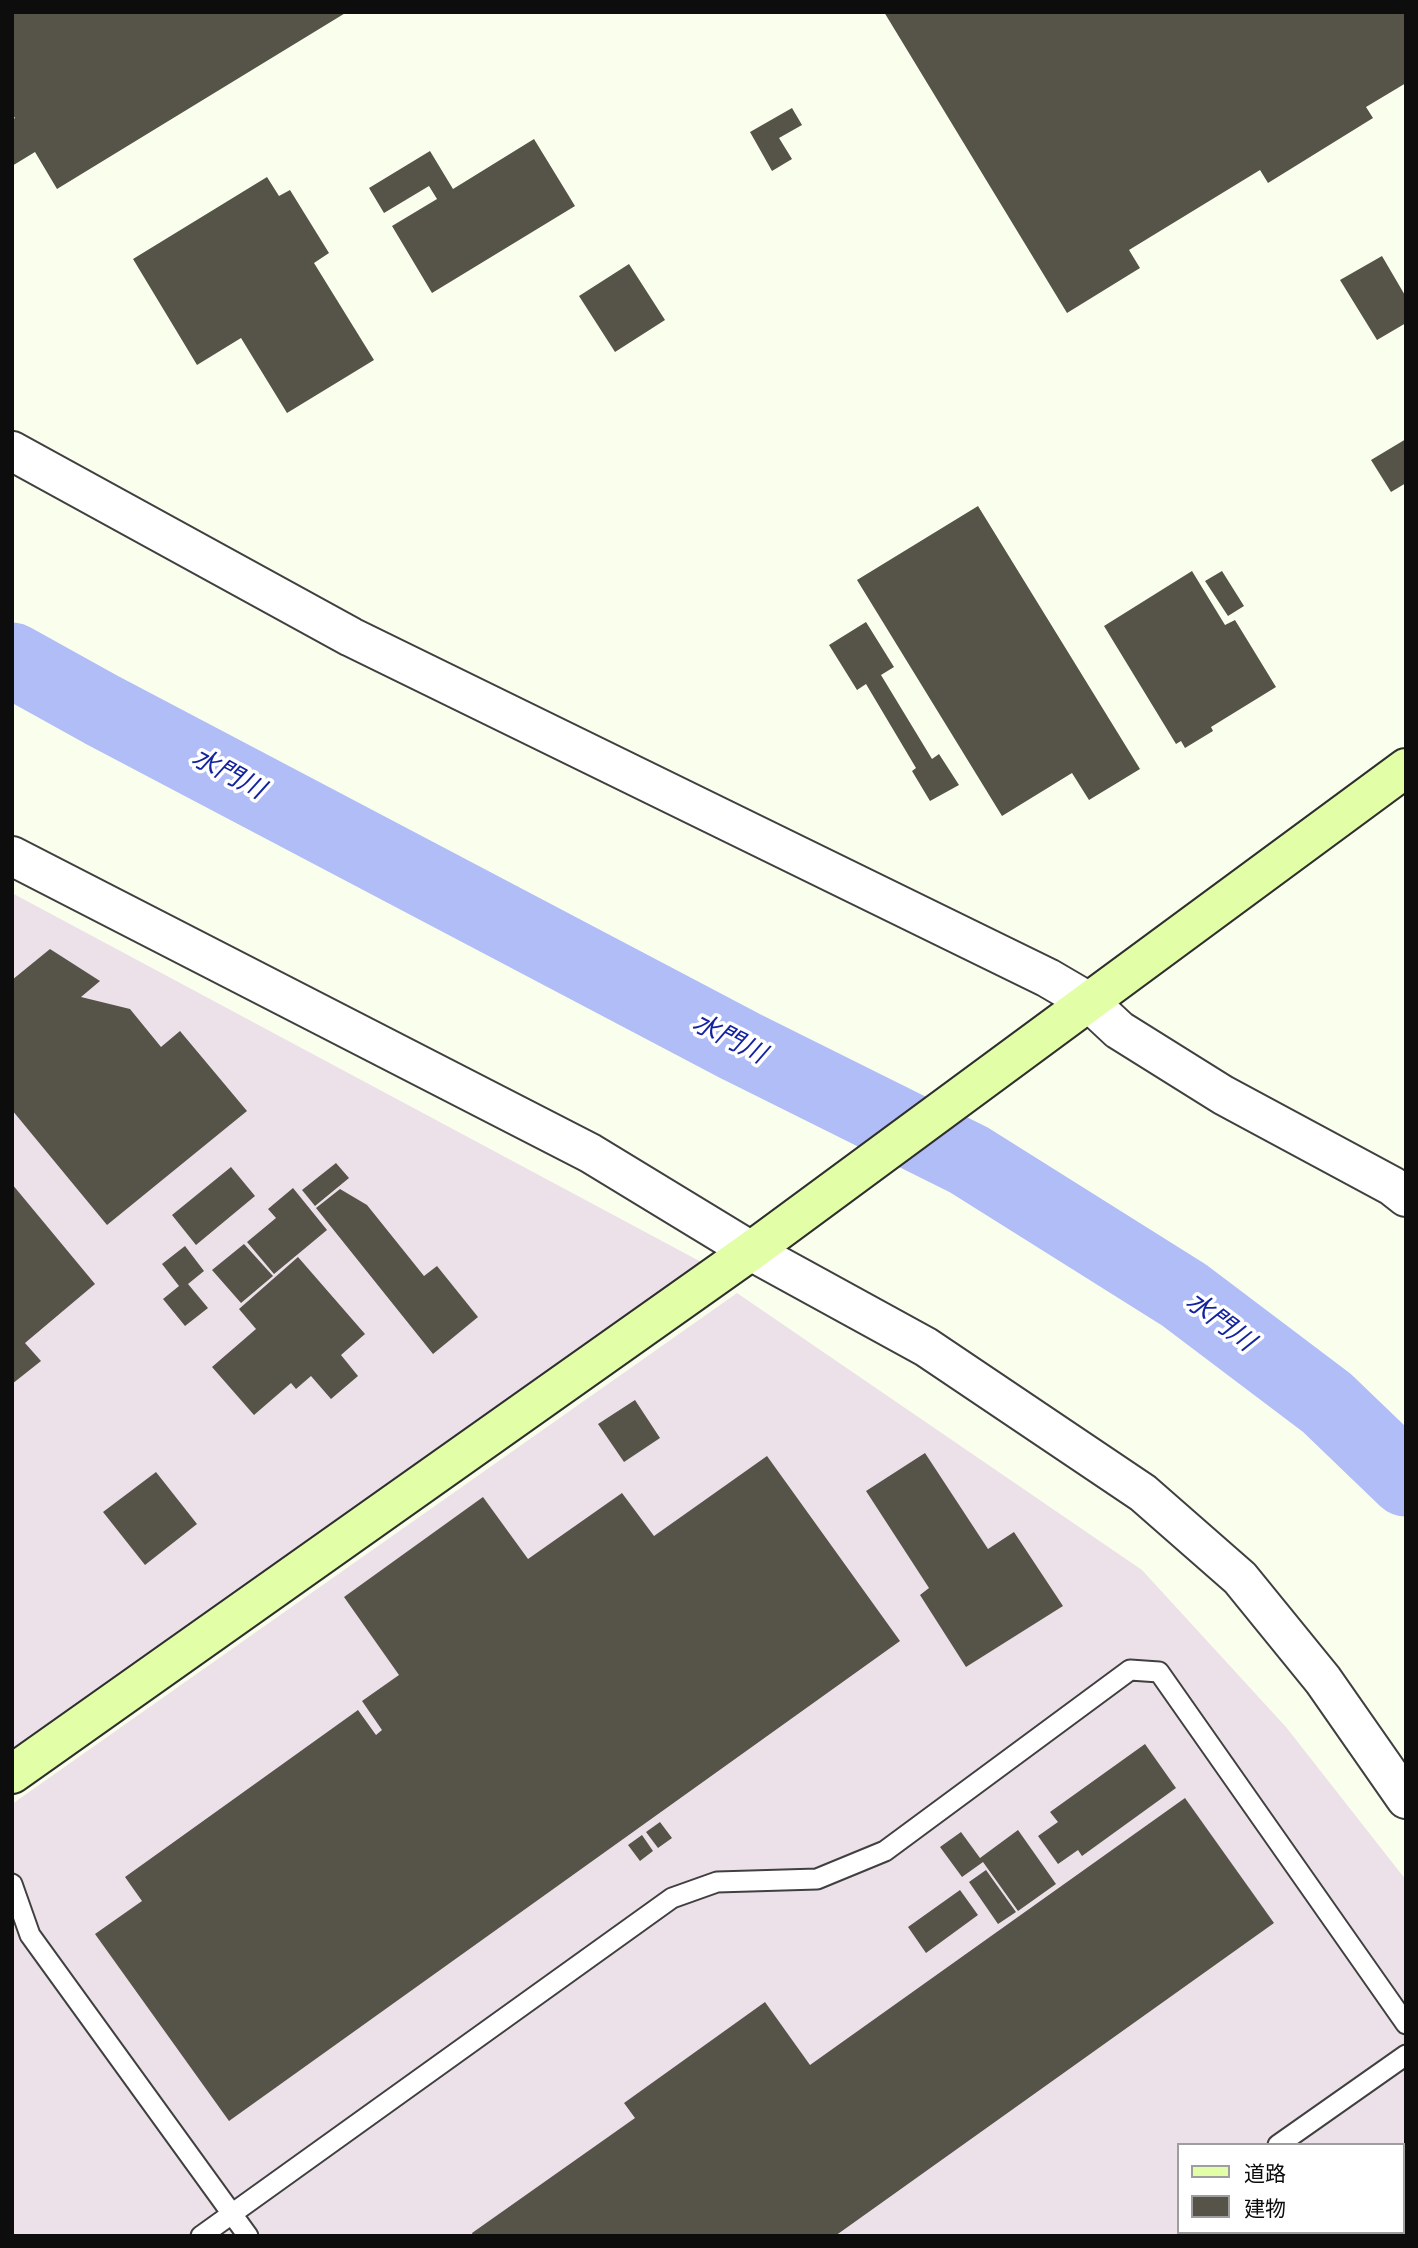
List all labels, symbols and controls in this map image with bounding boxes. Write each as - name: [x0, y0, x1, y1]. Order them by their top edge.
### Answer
- water label: 水門川: [186, 742, 270, 806]
- water label: 水門川: [687, 1007, 771, 1071]
- water label: 水門川: [1179, 1286, 1261, 1358]
- legend: [1176, 2143, 1404, 2234]
- text: 道路: [1244, 2162, 1286, 2186]
- text: 建物: [1244, 2197, 1286, 2221]

